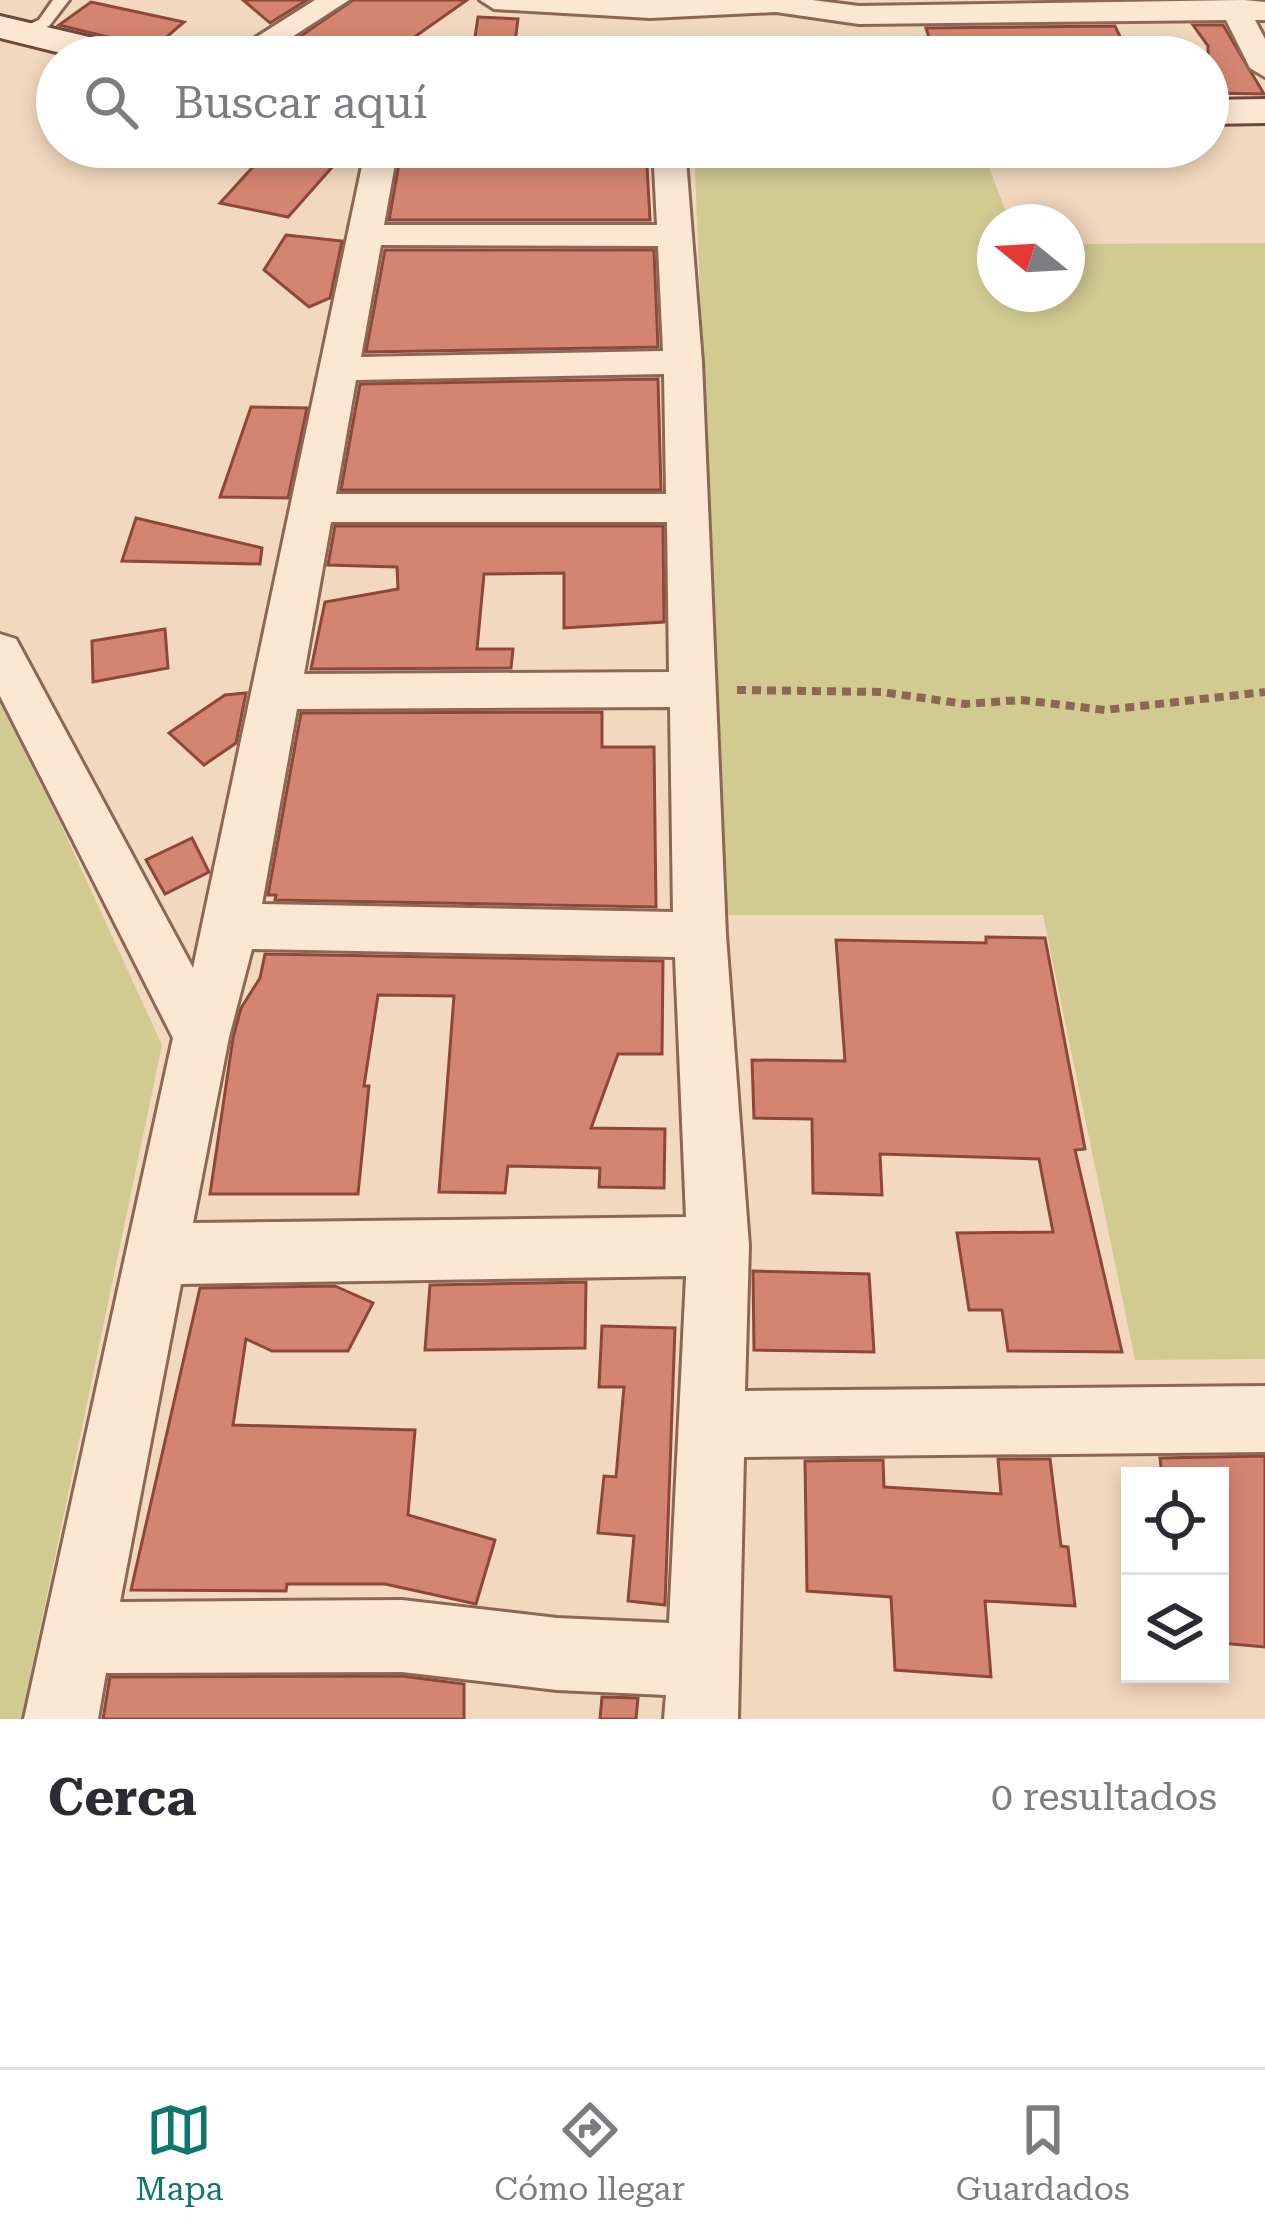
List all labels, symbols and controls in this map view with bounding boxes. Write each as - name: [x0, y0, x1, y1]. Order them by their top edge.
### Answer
- search box: [36, 36, 1229, 168]
- icon: search: [78, 69, 144, 135]
- text: Buscar aquí: [174, 76, 427, 129]
- north arrow: [977, 204, 1085, 312]
- map controls: [1121, 1467, 1229, 1683]
- button: locate: [1121, 1467, 1229, 1575]
- button: layers: [1121, 1575, 1229, 1683]
- text: Cerca: [48, 1768, 197, 1827]
- text: 0 resultados: [991, 1774, 1217, 1820]
- tab: Mapa: [135, 2097, 223, 2208]
- tab: Cómo llegar: [494, 2097, 685, 2208]
- tab: Guardados: [956, 2097, 1130, 2208]

